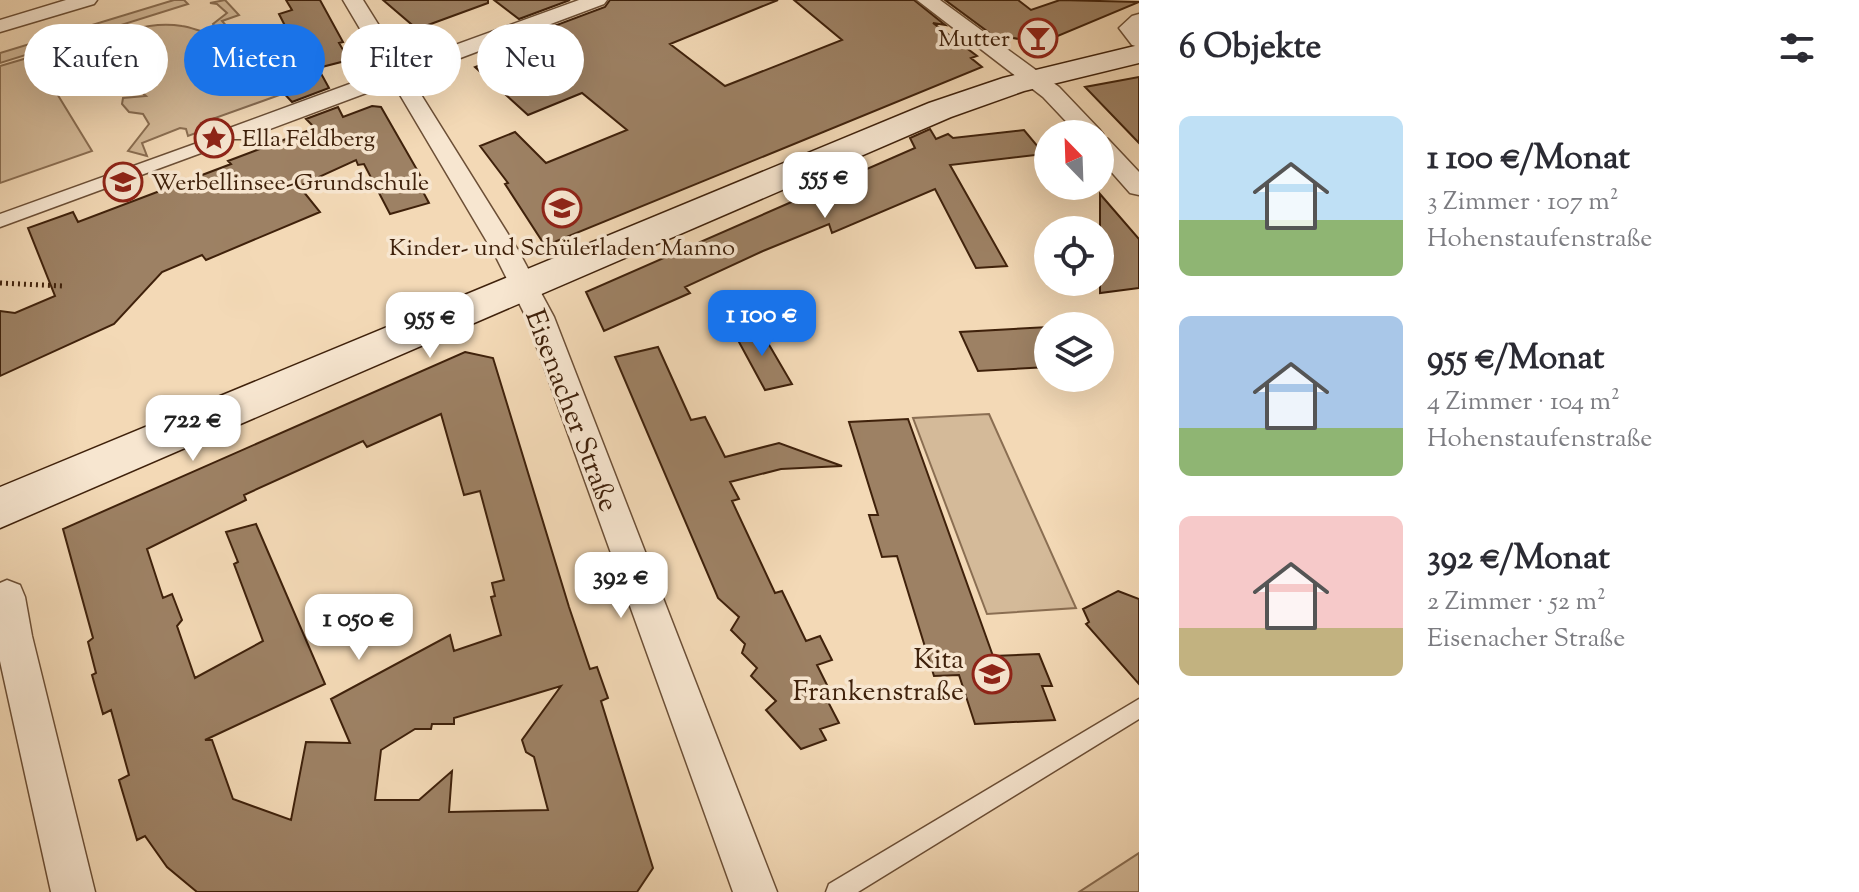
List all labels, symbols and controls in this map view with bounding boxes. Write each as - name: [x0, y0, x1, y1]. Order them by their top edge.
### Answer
- bar icon: Mutter: [1017, 17, 1059, 59]
- place label: Mutter: [938, 23, 1010, 57]
- chip: Kaufen: [24, 24, 168, 96]
- chip: Mieten: [184, 24, 325, 96]
- chip: Filter: [341, 24, 461, 96]
- chip: Neu: [477, 24, 584, 96]
- text: 6 Objekte: [1179, 24, 1321, 73]
- icon: filters: [1775, 26, 1819, 70]
- place icon: Ella Feldberg: [193, 117, 235, 159]
- north arrow: [1034, 120, 1114, 200]
- map controls: [1034, 120, 1114, 392]
- place label: Ella Feldberg: [242, 123, 376, 157]
- text: 1 100 €/Monat: [1427, 135, 1630, 184]
- icon: home: [1243, 148, 1339, 244]
- pin: 555 €: [769, 152, 881, 220]
- text: 555 €: [801, 159, 849, 196]
- school or university icon: Werbellinsee-Grundschule: [102, 161, 144, 203]
- place label: Werbellinsee-Grundschule: [151, 167, 429, 201]
- text: 3 Zimmer · 107 m²: [1427, 184, 1618, 221]
- school or university icon: Kinder- und Schülerladen Manno: [541, 187, 583, 229]
- button: locate: [1034, 216, 1114, 296]
- text: Hohenstaufenstraße: [1427, 221, 1652, 258]
- place label: Kinder- und Schülerladen Manno: [389, 232, 735, 266]
- pin: 1 100 €: [688, 290, 836, 358]
- pin: 955 €: [374, 292, 486, 360]
- text: 1 100 €: [726, 297, 798, 334]
- text: 955 €: [404, 299, 456, 336]
- street label: Eisenacher Straße: [513, 304, 627, 518]
- button: layers: [1034, 312, 1114, 392]
- text: 955 €/Monat: [1427, 335, 1604, 384]
- icon: home: [1243, 348, 1339, 444]
- text: 4 Zimmer · 104 m²: [1427, 384, 1620, 421]
- pin: 722 €: [137, 395, 249, 463]
- text: 722 €: [164, 402, 222, 439]
- text: Hohenstaufenstraße: [1427, 421, 1652, 458]
- text: 392 €/Monat: [1427, 535, 1610, 584]
- icon: home: [1243, 548, 1339, 644]
- pin: 392 €: [565, 552, 677, 620]
- text: 392 €: [593, 559, 649, 596]
- text: 2 Zimmer · 52 m²: [1427, 584, 1606, 621]
- pin: 1 050 €: [285, 594, 433, 662]
- text: 1 050 €: [323, 601, 395, 638]
- text: Eisenacher Straße: [1427, 621, 1625, 658]
- place label: Kita Frankenstraße: [793, 641, 964, 713]
- school or university icon: Kita Frankenstraße: [971, 653, 1013, 695]

